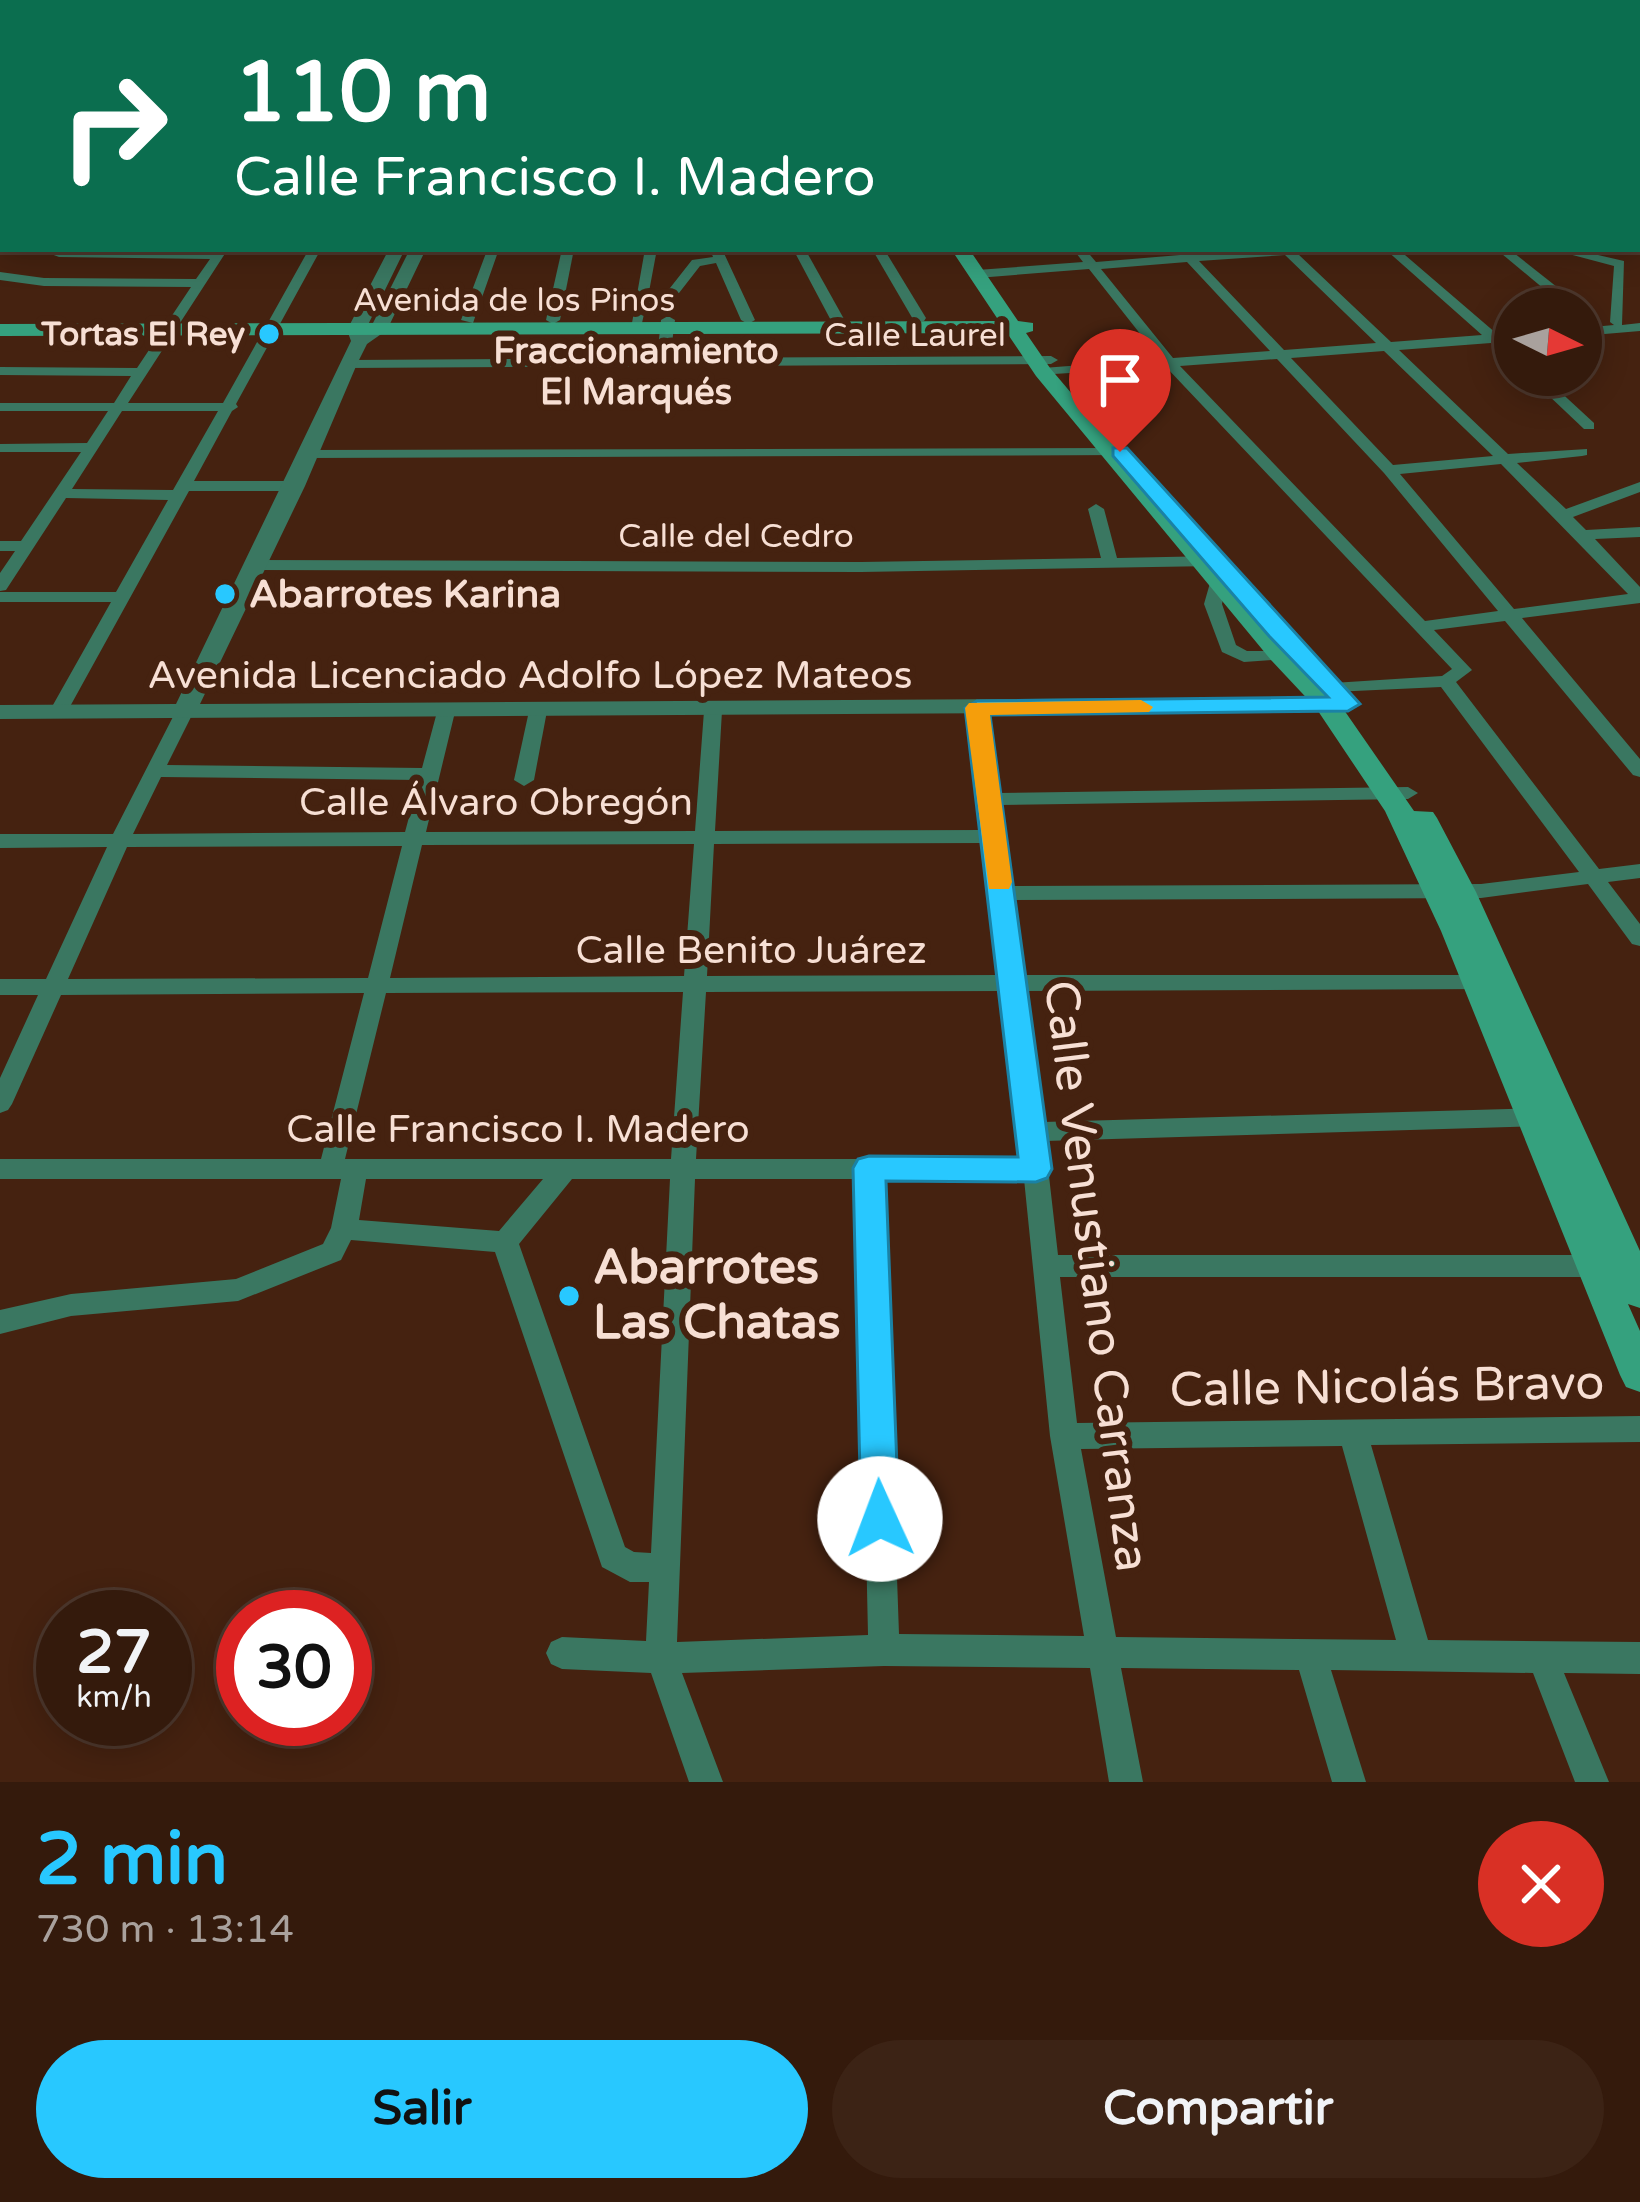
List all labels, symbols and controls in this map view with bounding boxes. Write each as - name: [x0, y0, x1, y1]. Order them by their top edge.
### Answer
- text: 110 m: [234, 43, 491, 144]
- icon: right: [36, 48, 192, 204]
- text: Calle Francisco I. Madero: [234, 145, 876, 210]
- street label: Avenida de los Pinos: [353, 281, 675, 320]
- north arrow: [1494, 288, 1602, 396]
- map controls: [1494, 288, 1602, 396]
- place label: Tortas El Rey: [40, 315, 245, 354]
- street label: Calle Laurel: [824, 316, 1006, 355]
- marker: Tortas El Rey: [256, 321, 282, 347]
- pin: [1069, 329, 1171, 452]
- district label: Fraccionamiento El Marqués: [493, 330, 779, 414]
- icon: arrive: [1087, 347, 1153, 413]
- street label: Calle del Cedro: [618, 517, 854, 556]
- place label: Abarrotes Karina: [249, 571, 561, 618]
- marker: Abarrotes Karina: [212, 581, 238, 607]
- street label: Avenida Licenciado Adolfo López Mateos: [148, 652, 912, 699]
- street label: Calle Álvaro Obregón: [299, 779, 693, 826]
- street label: Calle Benito Juárez: [575, 927, 927, 974]
- street label: Calle Venustiano Carranza: [1031, 977, 1161, 1575]
- street label: Calle Francisco I. Madero: [286, 1106, 750, 1153]
- place label: Abarrotes Las Chatas: [593, 1239, 841, 1352]
- marker: Abarrotes Las Chatas: [556, 1283, 582, 1309]
- street label: Calle Nicolás Bravo: [1169, 1354, 1605, 1420]
- position arrow: [817, 1456, 943, 1582]
- speed limit sign: 30: [216, 1590, 372, 1746]
- text: 27: [76, 1617, 152, 1689]
- text: km/h: [76, 1679, 152, 1716]
- text: 2 min: [36, 1817, 228, 1904]
- button: close: [1478, 1821, 1604, 1947]
- text: 730 m · 13:14: [36, 1906, 294, 1953]
- button: Salir: [36, 2040, 808, 2178]
- button: Compartir: [832, 2040, 1604, 2178]

